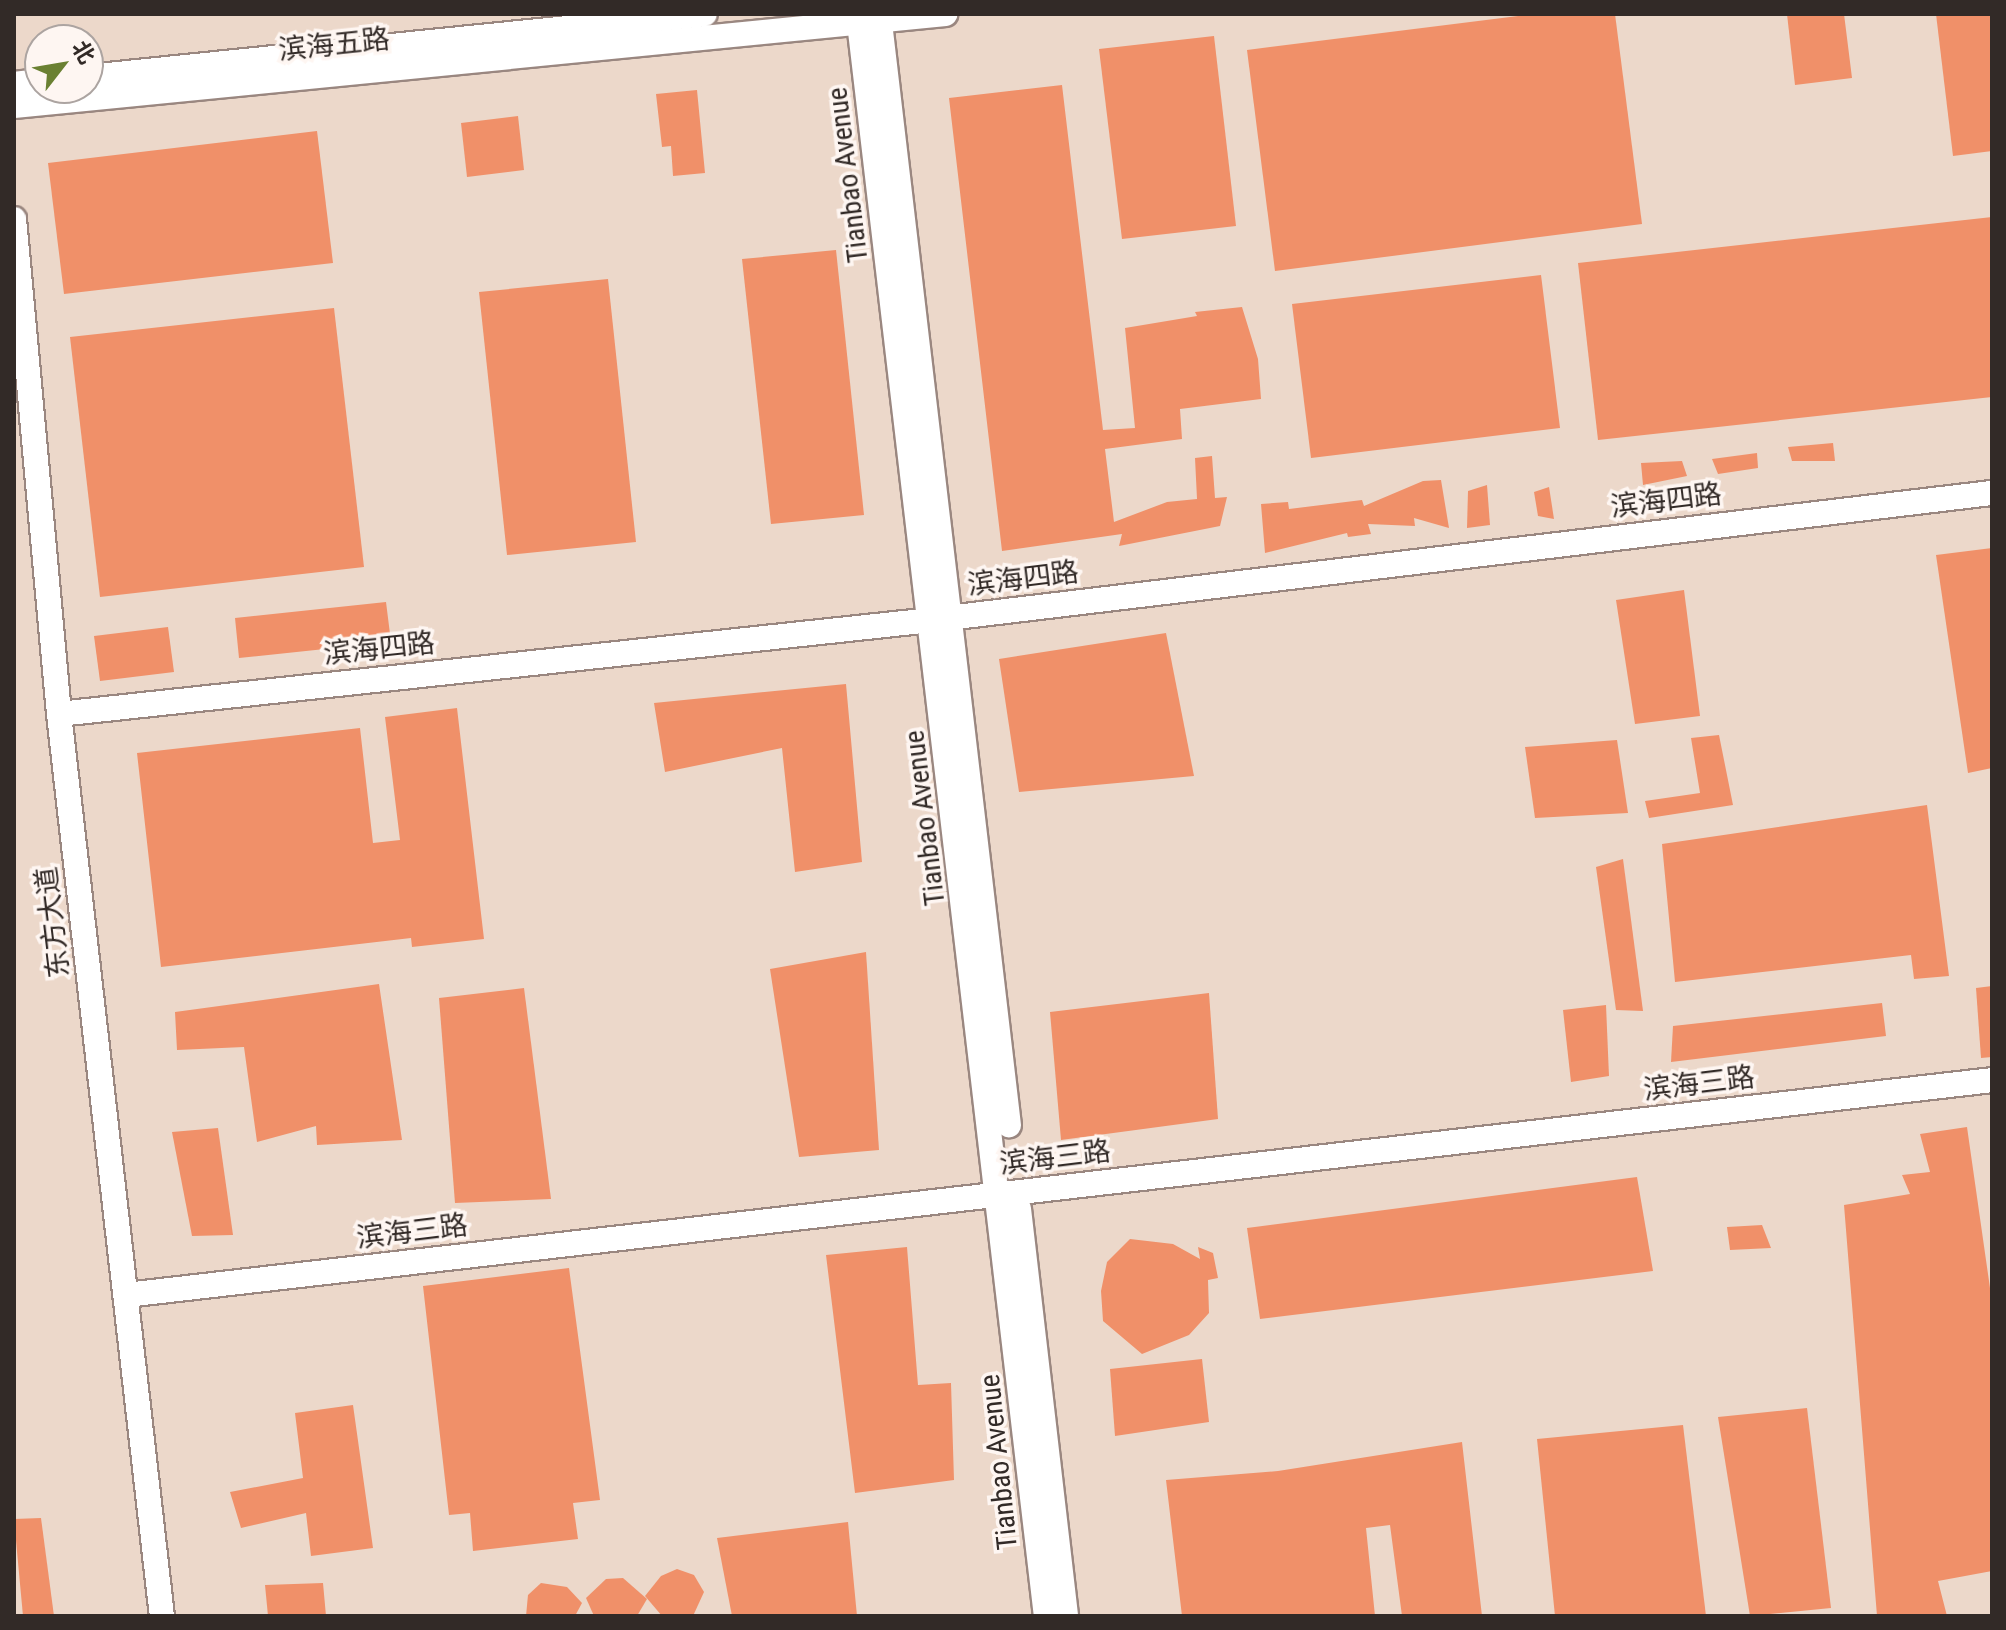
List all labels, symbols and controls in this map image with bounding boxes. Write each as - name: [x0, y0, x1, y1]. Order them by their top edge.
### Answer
- street label: 滨海五路: [277, 22, 391, 68]
- north arrow: [24, 24, 104, 104]
- text: 北: [67, 37, 100, 68]
- street label: Tianbao Avenue: [821, 85, 875, 265]
- street label: 滨海四路: [1608, 478, 1724, 524]
- street label: 滨海四路: [965, 556, 1081, 602]
- street label: 滨海四路: [322, 626, 436, 672]
- street label: Tianbao Avenue: [898, 728, 952, 908]
- street label: 东方大道: [30, 864, 76, 980]
- street label: 滨海三路: [1641, 1061, 1757, 1107]
- street label: 滨海三路: [997, 1135, 1113, 1181]
- street label: 滨海三路: [354, 1209, 470, 1255]
- street label: Tianbao Avenue: [973, 1373, 1025, 1551]

